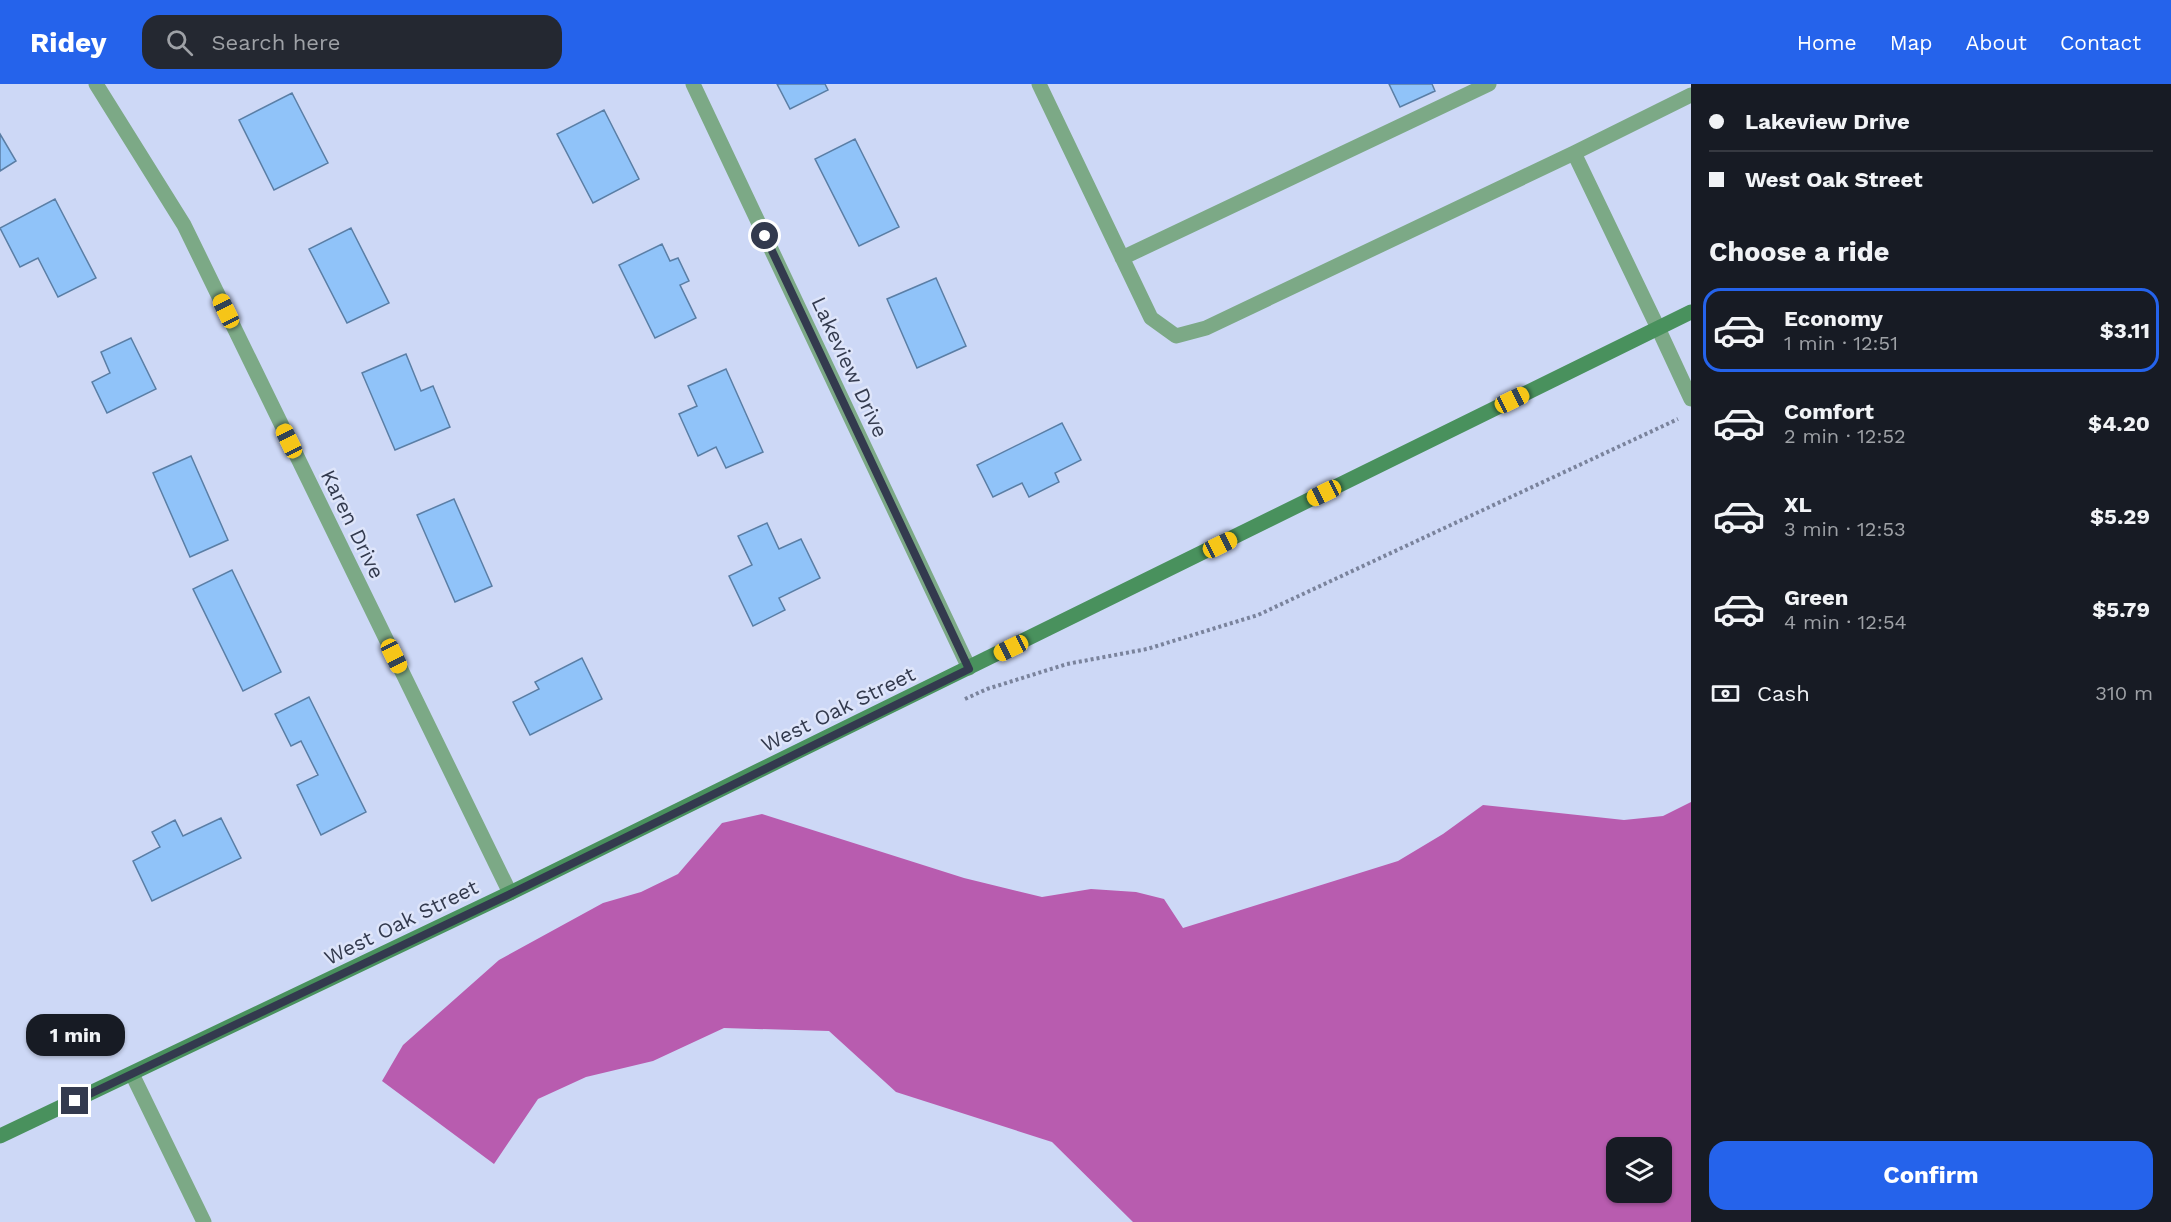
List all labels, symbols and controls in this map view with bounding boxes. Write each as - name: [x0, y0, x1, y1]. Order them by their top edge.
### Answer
- search box: [142, 15, 562, 69]
- text: Ridey: [30, 26, 106, 59]
- icon: search: [163, 26, 196, 59]
- text: Search here: [211, 30, 340, 55]
- text: Home: [1797, 30, 1857, 55]
- text: Map: [1890, 30, 1933, 55]
- text: About: [1966, 30, 2027, 55]
- text: Contact: [2060, 30, 2141, 55]
- text: Lakeview Drive: [1745, 109, 1910, 134]
- text: West Oak Street: [1745, 167, 1923, 192]
- route start: [751, 222, 778, 249]
- text: Choose a ride: [1709, 236, 1889, 268]
- car: [210, 291, 242, 331]
- street label: Lakeview Drive: [806, 293, 894, 441]
- icon: car: [1712, 303, 1766, 357]
- text: Economy: [1784, 306, 1883, 331]
- text: $3.11: [2100, 318, 2150, 343]
- text: 1 min · 12:51: [1784, 331, 1898, 355]
- car: [1492, 384, 1532, 416]
- icon: car: [1712, 396, 1766, 450]
- text: Comfort: [1784, 399, 1874, 424]
- text: $4.20: [2088, 411, 2150, 436]
- car: [273, 421, 305, 461]
- text: 2 min · 12:52: [1784, 424, 1906, 448]
- street label: Karen Drive: [316, 465, 390, 583]
- car: [1304, 477, 1344, 509]
- icon: car: [1712, 489, 1766, 543]
- text: XL: [1784, 492, 1812, 517]
- text: $5.29: [2090, 504, 2150, 529]
- text: 3 min · 12:53: [1784, 517, 1906, 541]
- car: [1200, 529, 1240, 561]
- icon: car: [1712, 582, 1766, 636]
- text: Green: [1784, 585, 1848, 610]
- text: $5.79: [2092, 597, 2150, 622]
- text: 4 min · 12:54: [1784, 610, 1907, 634]
- car: [991, 632, 1031, 664]
- car: [378, 636, 410, 676]
- street label: West Oak Street: [757, 661, 919, 757]
- icon: cash: [1709, 677, 1742, 710]
- text: Cash: [1757, 681, 1810, 706]
- text: 310 m: [2095, 681, 2153, 705]
- street label: West Oak Street: [320, 874, 482, 970]
- callout: 1 min: [26, 1014, 124, 1056]
- text: 1 min: [50, 1023, 101, 1047]
- route end: [61, 1087, 88, 1114]
- map controls: [1606, 1137, 1672, 1203]
- button: layers: [1606, 1137, 1672, 1203]
- button: Confirm: [1709, 1141, 2153, 1210]

